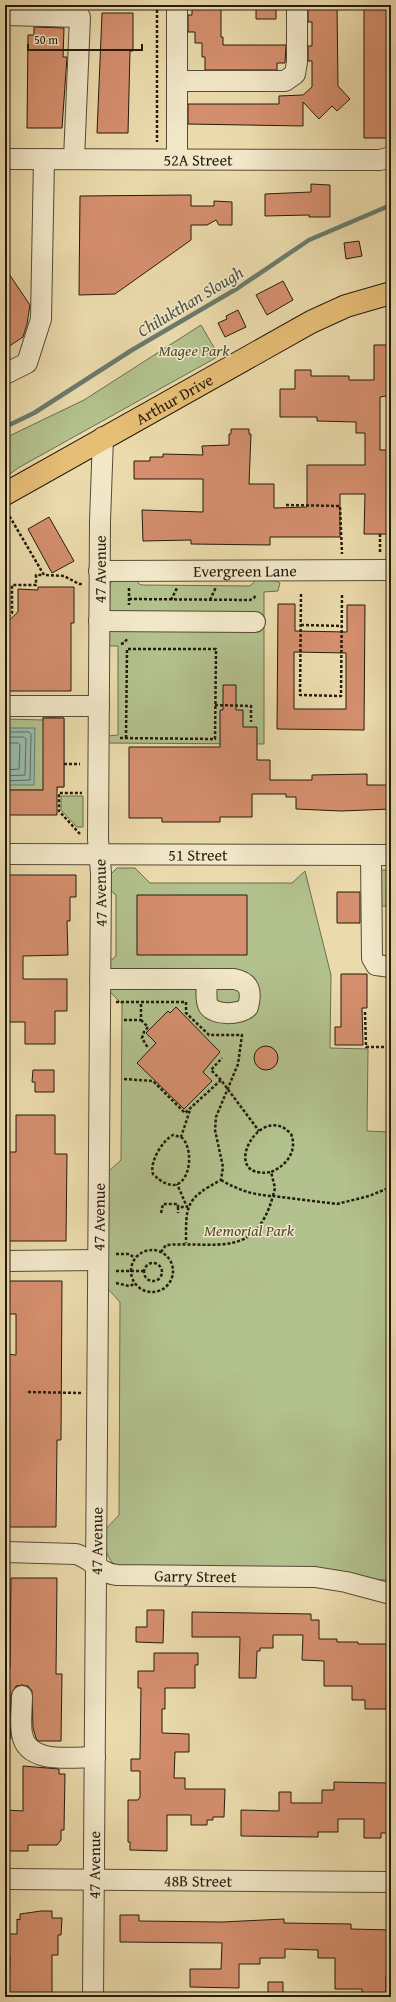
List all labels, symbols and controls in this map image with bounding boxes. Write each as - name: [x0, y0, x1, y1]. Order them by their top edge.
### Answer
- scale bar: [28, 26, 142, 52]
- text: 50 m: [34, 31, 58, 48]
- street label: 52A Street: [163, 147, 233, 172]
- water label: Chilukthan Slough: [132, 259, 248, 343]
- park label: Magee Park: [158, 338, 230, 362]
- street label: Arthur Drive: [131, 367, 217, 430]
- street label: 47 Avenue: [87, 535, 112, 603]
- street label: Evergreen Lane: [193, 558, 297, 583]
- street label: 51 Street: [168, 842, 228, 867]
- street label: 47 Avenue: [87, 859, 113, 927]
- street label: 47 Avenue: [86, 1183, 111, 1251]
- park label: Memorial Park: [204, 1218, 295, 1242]
- street label: 47 Avenue: [84, 1507, 108, 1575]
- street label: Garry Street: [154, 1563, 237, 1588]
- street label: 47 Avenue: [82, 1831, 106, 1899]
- street label: 48B Street: [164, 1868, 233, 1893]

